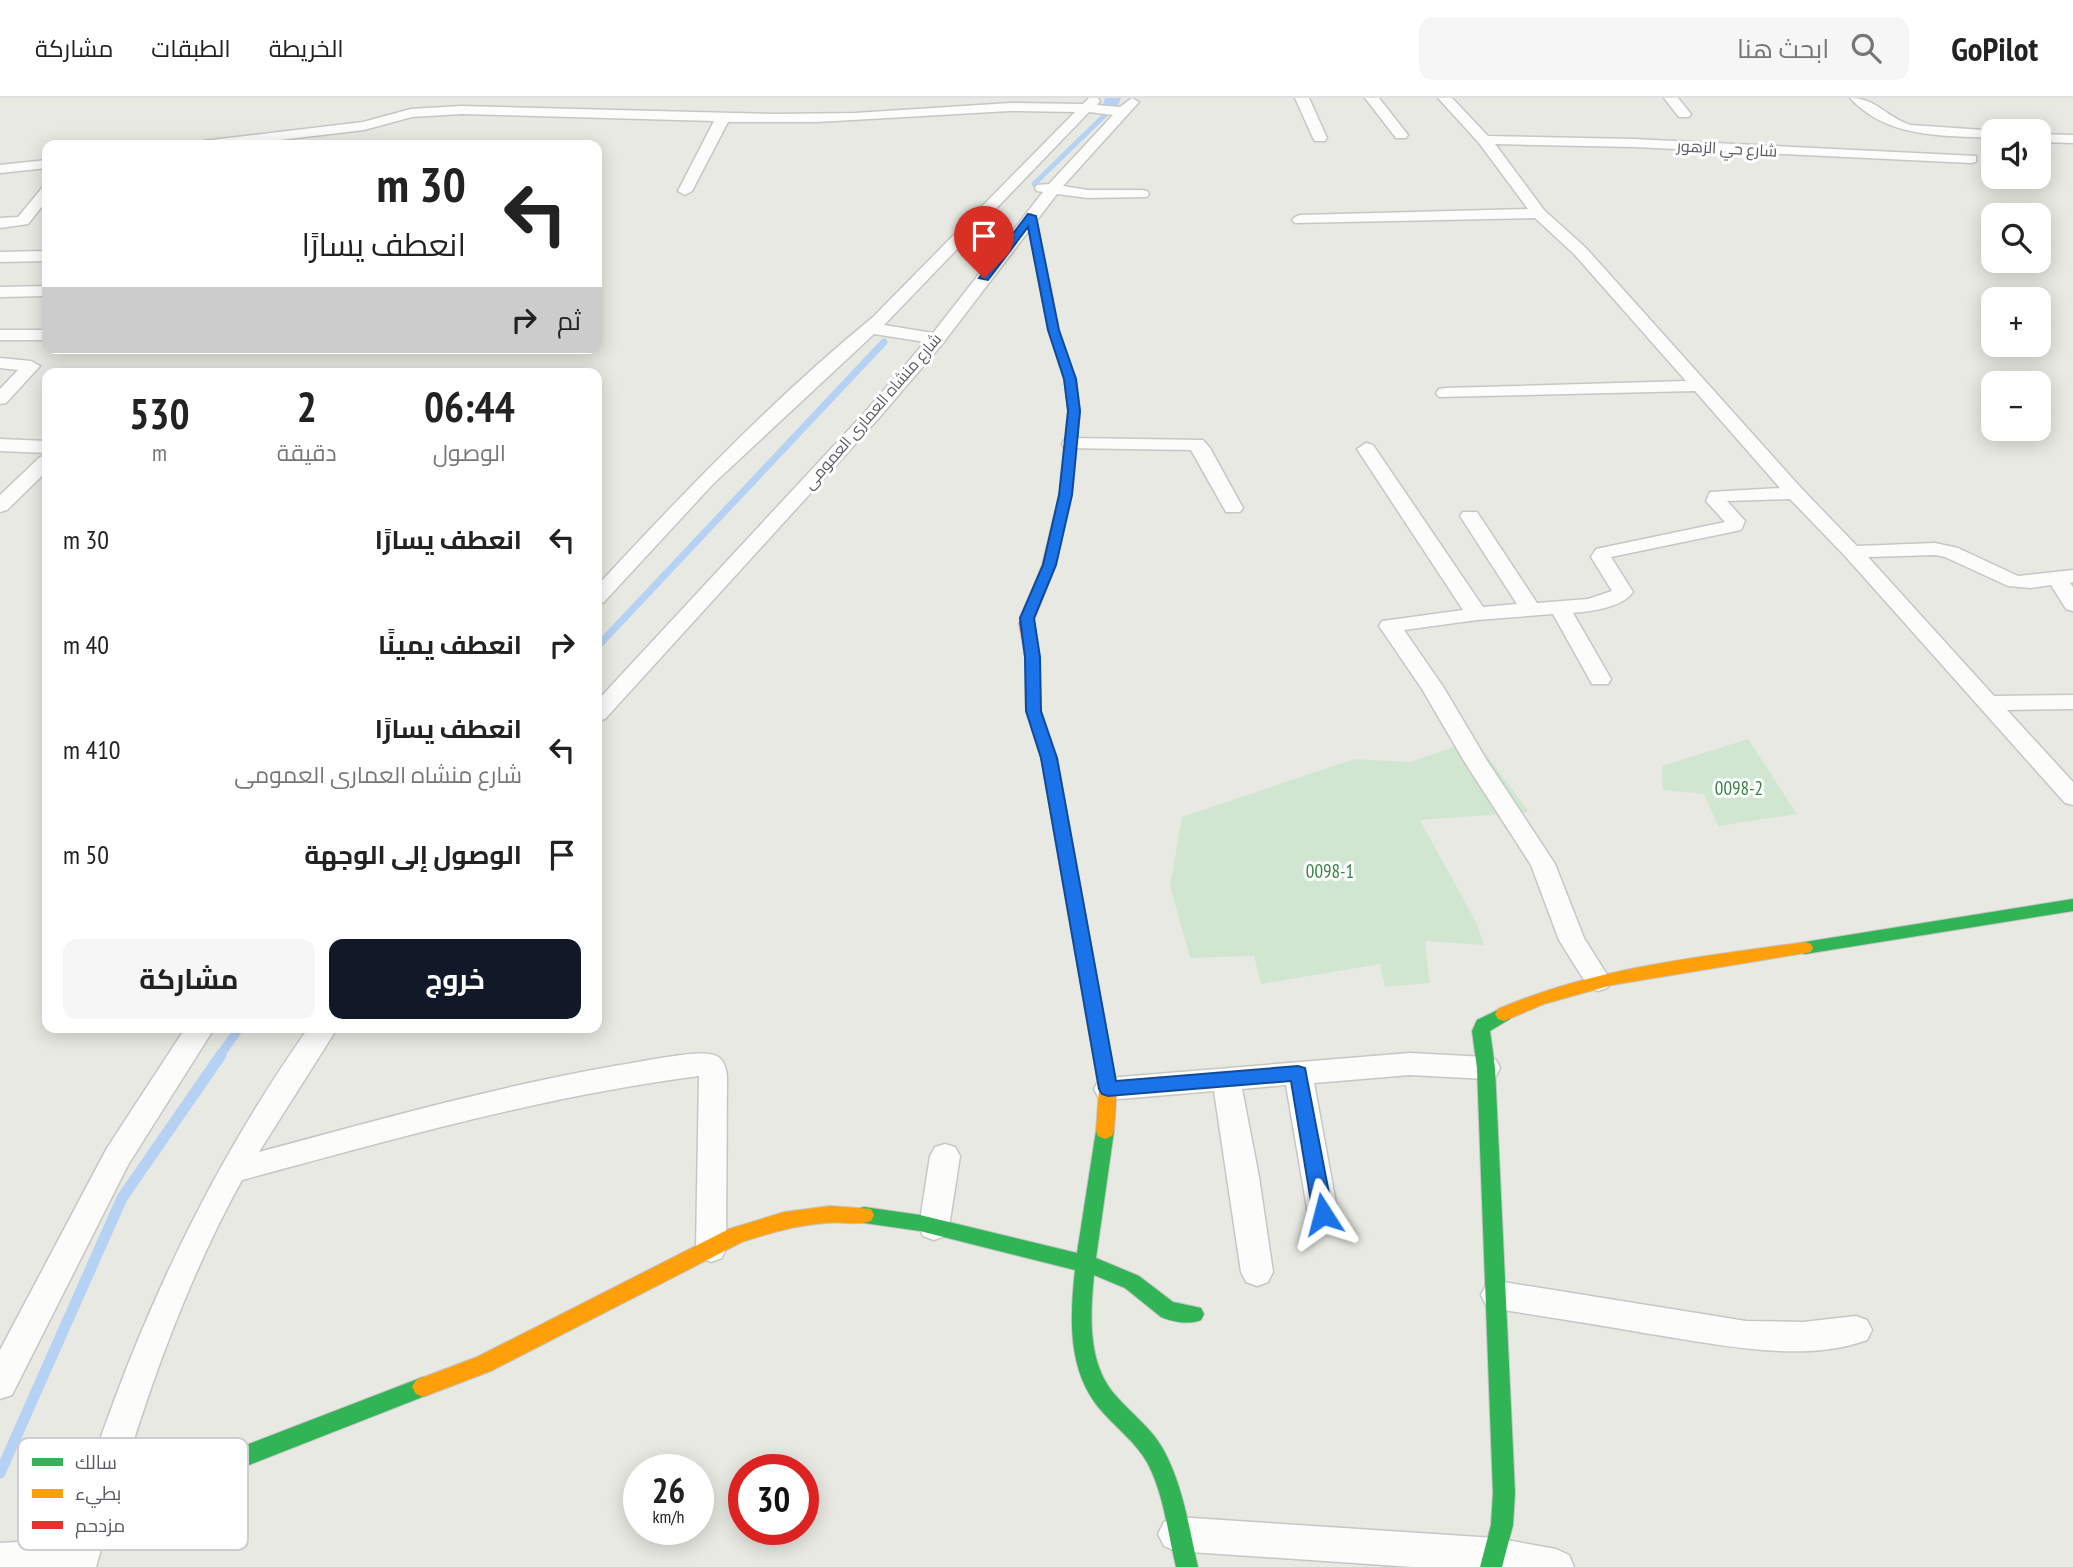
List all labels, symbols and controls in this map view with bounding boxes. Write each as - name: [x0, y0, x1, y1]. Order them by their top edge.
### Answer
- search box: [1419, 17, 1909, 80]
- text: GoPilot: [1951, 27, 2038, 70]
- icon: search: [1847, 29, 1885, 67]
- text: ابحث هنا: [1737, 32, 1829, 65]
- text: مشاركة: [35, 33, 113, 64]
- text: الطبقات: [151, 33, 231, 64]
- text: الخريطة: [269, 33, 344, 64]
- map controls: [1981, 119, 2051, 441]
- button: sound: [1981, 119, 2051, 189]
- street label: شارع حي الزهور: [1675, 135, 1778, 165]
- text: 30 m: [377, 152, 466, 216]
- icon: left: [490, 168, 581, 259]
- button: search: [1981, 203, 2051, 273]
- pin: [954, 206, 1014, 278]
- icon: arrive: [965, 217, 1003, 255]
- text: انعطف يسارًا: [301, 223, 466, 265]
- button: +: [1981, 287, 2051, 357]
- icon: right: [505, 301, 543, 339]
- text: ثم: [557, 304, 581, 337]
- street label: شارع منشاه العمارى العمومى: [799, 329, 947, 494]
- button: −: [1981, 371, 2051, 441]
- text: 2: [297, 379, 317, 434]
- text: 06:44: [424, 379, 515, 434]
- text: 530: [129, 386, 190, 441]
- text: m: [152, 438, 167, 467]
- text: دقيقة: [277, 438, 337, 467]
- text: الوصول: [433, 438, 506, 467]
- icon: left: [543, 521, 581, 559]
- text: 30 m: [63, 523, 109, 556]
- text: انعطف يسارًا: [375, 523, 522, 556]
- icon: right: [543, 626, 581, 664]
- text: 40 m: [63, 628, 109, 661]
- text: انعطف يمينًا: [378, 628, 522, 661]
- text: انعطف يسارًا: [375, 712, 522, 745]
- icon: left: [543, 731, 581, 769]
- text: 410 m: [63, 733, 121, 766]
- text: شارع منشاه العمارى العمومى: [234, 760, 522, 789]
- park label: 0098-2: [1715, 776, 1763, 800]
- icon: arrive: [543, 836, 581, 874]
- text: 50 m: [63, 838, 109, 871]
- text: الوصول إلى الوجهة: [304, 838, 522, 871]
- park label: 0098-1: [1306, 859, 1354, 883]
- button: مشاركة: [63, 939, 315, 1019]
- button: خروج: [329, 939, 581, 1019]
- position arrow: [1286, 1177, 1360, 1251]
- legend: [18, 1438, 248, 1550]
- text: سالك: [75, 1450, 117, 1474]
- speed limit sign: 30: [728, 1454, 819, 1545]
- text: 26: [652, 1467, 685, 1513]
- text: بطيء: [75, 1481, 121, 1508]
- text: km/h: [653, 1505, 684, 1528]
- text: مزدحم: [75, 1513, 125, 1539]

